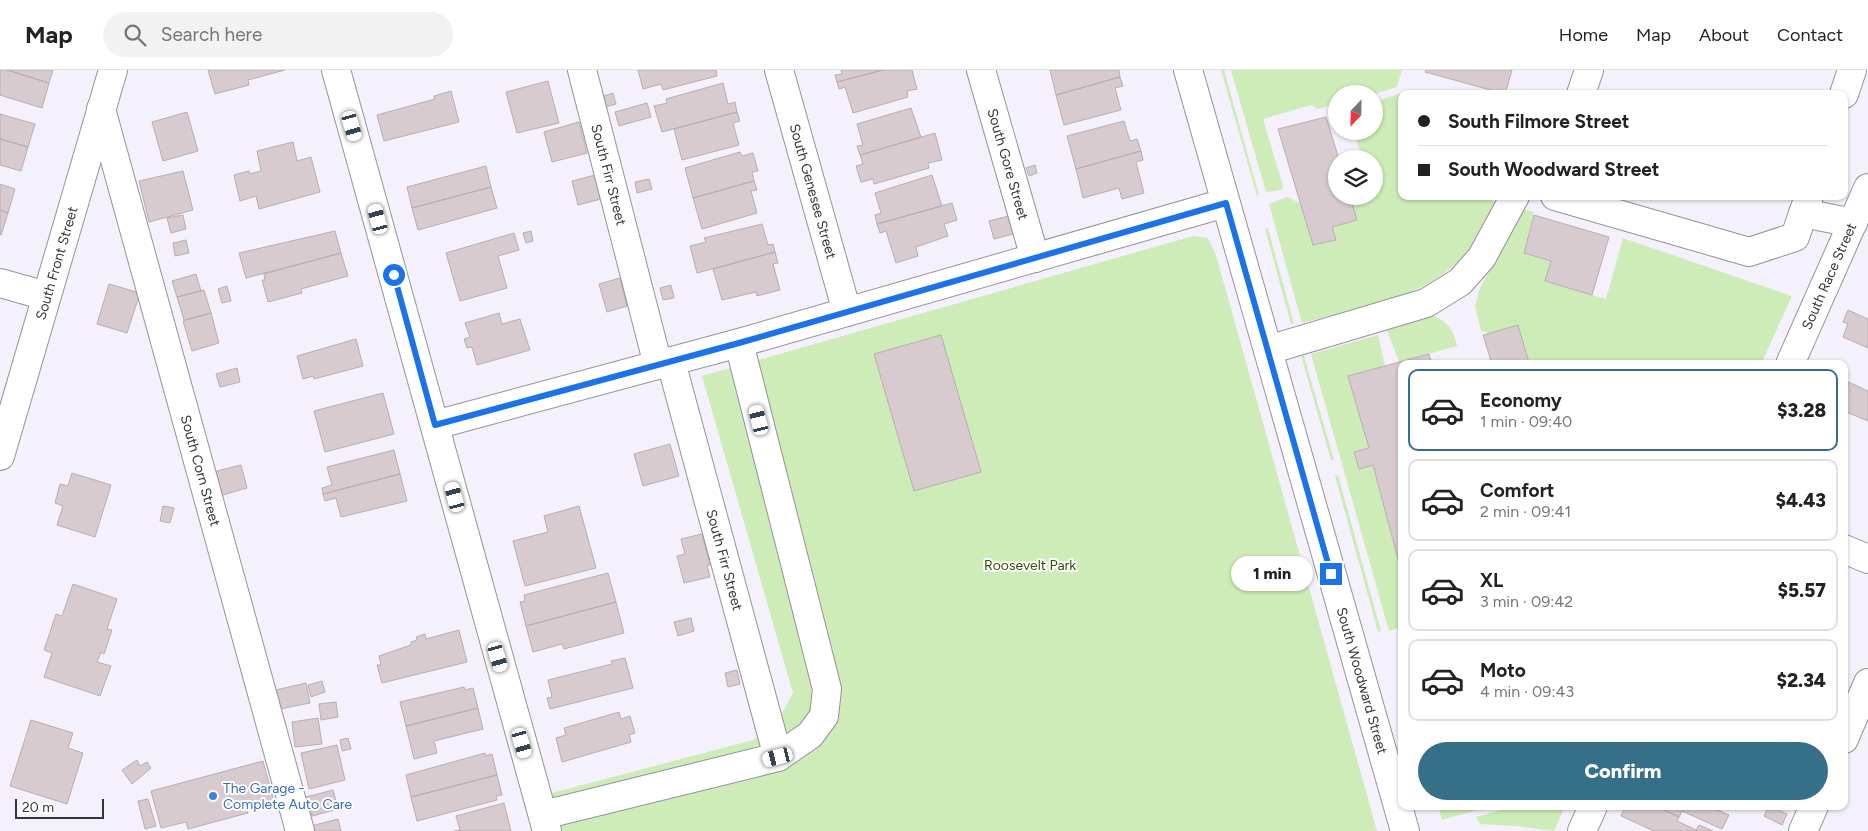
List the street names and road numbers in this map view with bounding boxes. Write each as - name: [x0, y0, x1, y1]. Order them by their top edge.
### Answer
- street label: South Gore Street: [984, 107, 1032, 222]
- street label: South Firr Street: [587, 122, 630, 227]
- street label: South Genesee Street: [786, 122, 840, 261]
- street label: South Front Street: [32, 205, 82, 322]
- street label: South Race Street: [1798, 220, 1860, 332]
- street label: South Corn Street: [177, 413, 224, 528]
- street label: South Firr Street: [702, 508, 746, 612]
- street label: South Woodward Street: [1333, 605, 1391, 756]

